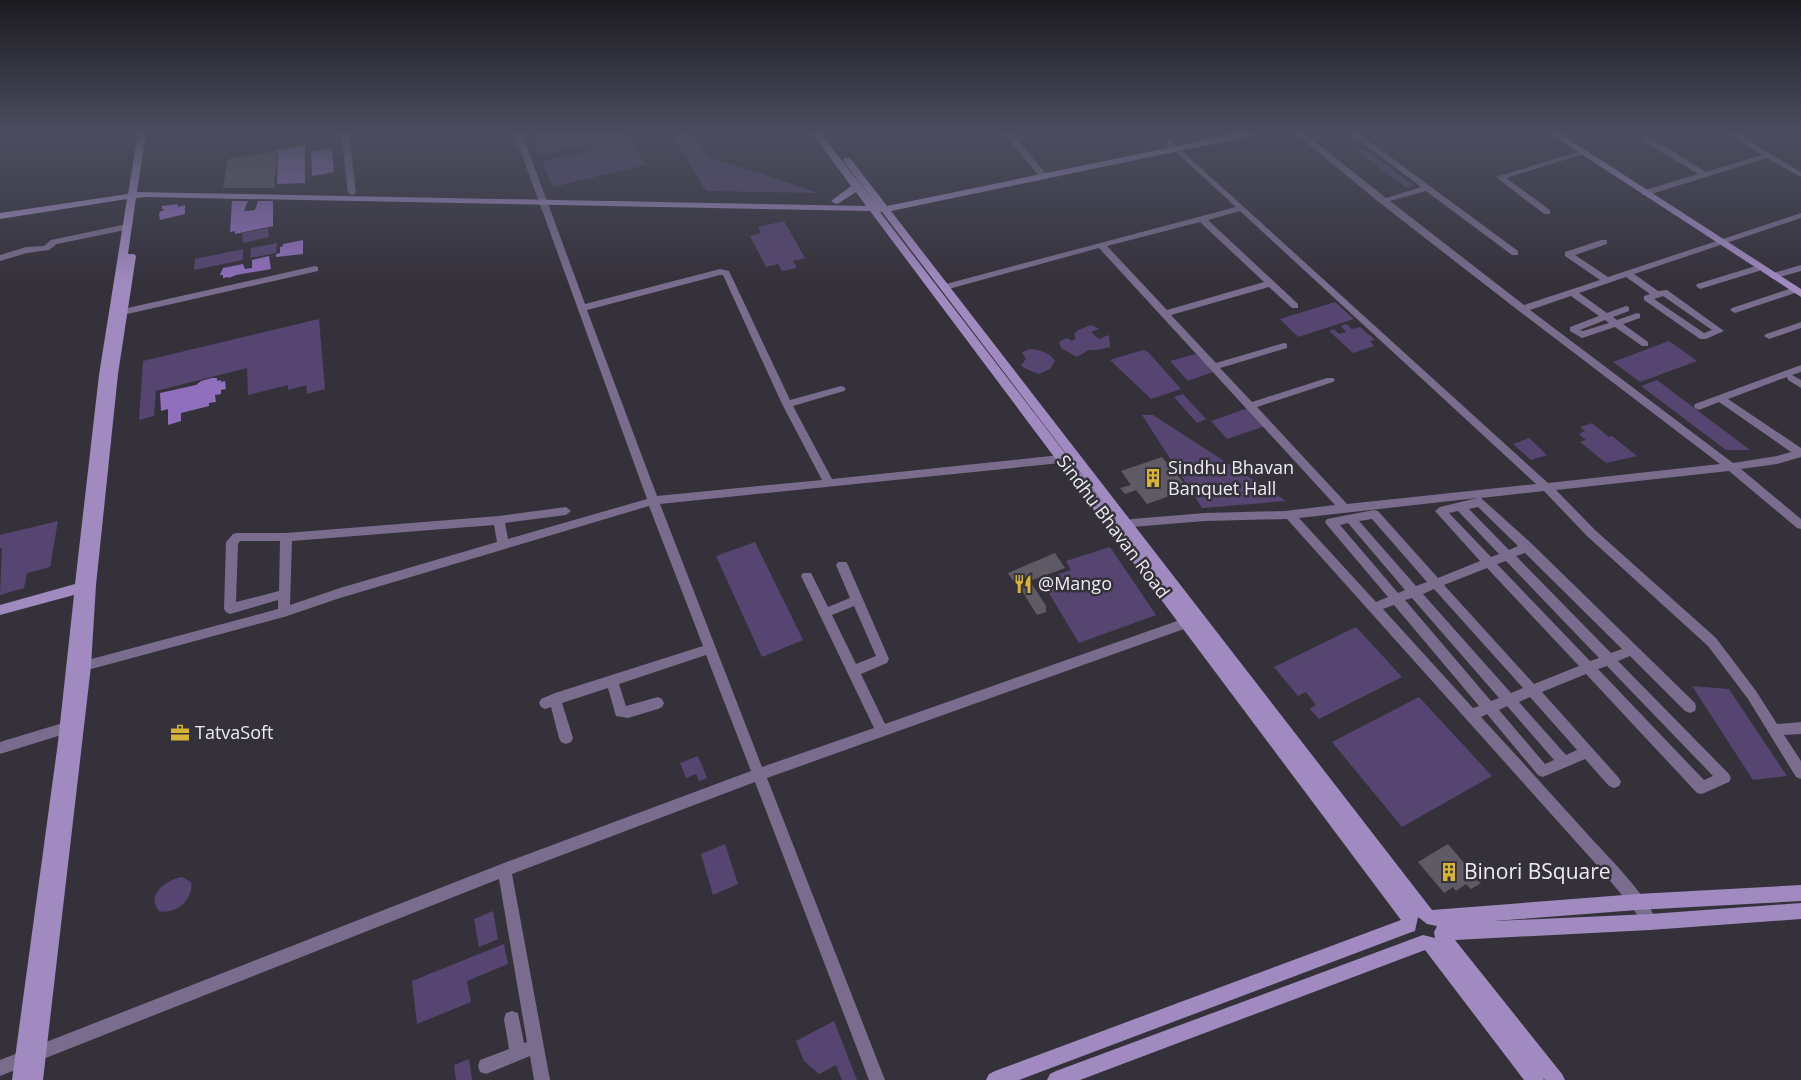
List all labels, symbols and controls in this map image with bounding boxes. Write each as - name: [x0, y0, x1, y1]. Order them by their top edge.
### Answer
- street label: Sindhu Bhavan Road: [1052, 450, 1176, 603]
- place label: Sindhu Bhavan Banquet Hall: [1168, 455, 1294, 500]
- building icon: Sindhu Bhavan Banquet Hall: [1142, 467, 1164, 489]
- place label: @Mango: [1038, 571, 1112, 595]
- restaurant icon: @Mango: [1012, 573, 1034, 595]
- place label: TatvaSoft: [195, 720, 274, 744]
- office icon: TatvaSoft: [169, 722, 191, 744]
- place label: Binori BSquare: [1464, 857, 1611, 885]
- building icon: Binori BSquare: [1438, 861, 1460, 883]

